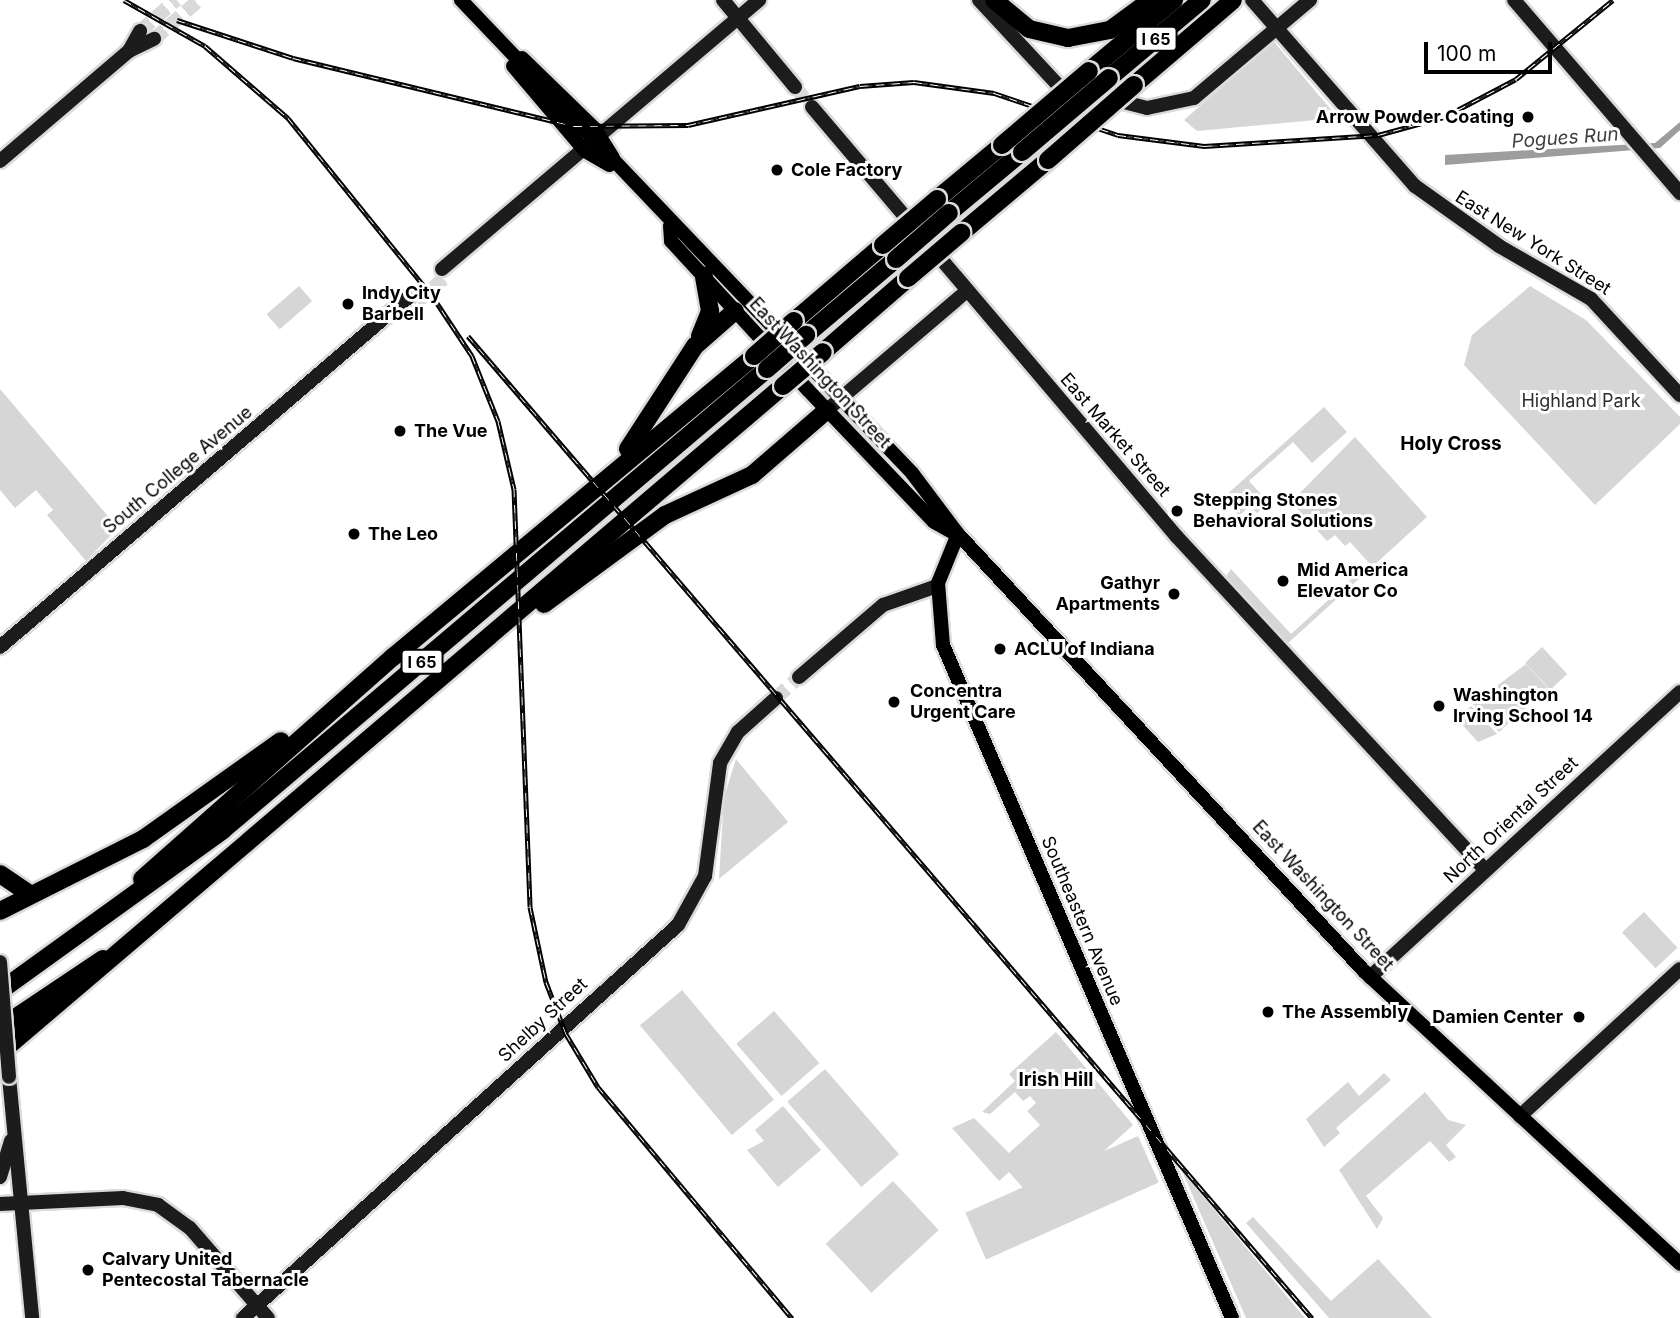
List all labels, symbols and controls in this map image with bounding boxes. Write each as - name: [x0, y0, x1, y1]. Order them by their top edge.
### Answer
- road number: I 65: [1133, 26, 1179, 52]
- scale bar: [1428, 28, 1556, 72]
- text: 100 m: [1437, 41, 1496, 66]
- place label: Arrow Powder Coating: [1316, 106, 1514, 128]
- marker: Arrow Powder Coating: [1520, 109, 1536, 125]
- water label: Pogues Run: [1511, 123, 1619, 153]
- place label: Cole Factory: [791, 159, 902, 181]
- marker: Cole Factory: [769, 162, 785, 178]
- street label: East New York Street: [1451, 186, 1615, 300]
- place label: Indy City Barbell: [362, 283, 441, 326]
- street label: East Washington Street: [745, 293, 895, 453]
- marker: Indy City Barbell: [340, 296, 356, 312]
- street label: East Market Street: [1056, 369, 1174, 501]
- park label: Highland Park: [1521, 390, 1641, 412]
- street label: South College Avenue: [99, 401, 257, 539]
- place label: The Vue: [414, 420, 488, 442]
- marker: The Vue: [392, 423, 408, 439]
- district label: Holy Cross: [1400, 433, 1502, 455]
- place label: Stepping Stones Behavioral Solutions: [1193, 490, 1373, 532]
- marker: Stepping Stones Behavioral Solutions: [1167, 501, 1187, 521]
- place label: The Leo: [368, 523, 438, 545]
- marker: The Leo: [346, 526, 362, 542]
- place label: Mid America Elevator Co: [1297, 560, 1408, 602]
- place label: Gathyr Apartments: [1055, 573, 1160, 616]
- marker: Mid America Elevator Co: [1275, 573, 1291, 589]
- marker: Gathyr Apartments: [1166, 586, 1182, 602]
- place label: ACLU of Indiana: [1014, 638, 1155, 660]
- marker: ACLU of Indiana: [992, 641, 1008, 657]
- road number: I 65: [399, 650, 445, 674]
- place label: Concentra Urgent Care: [910, 681, 1016, 724]
- place label: Washington Irving School 14: [1453, 685, 1593, 728]
- marker: Concentra Urgent Care: [884, 692, 904, 712]
- marker: Washington Irving School 14: [1431, 698, 1447, 714]
- street label: North Oriental Street: [1439, 752, 1583, 888]
- street label: East Washington Street: [1248, 816, 1398, 976]
- street label: Southeastern Avenue: [1037, 833, 1127, 1009]
- street label: Shelby Street: [494, 973, 592, 1067]
- place label: The Assembly: [1282, 1001, 1408, 1023]
- marker: The Assembly: [1260, 1004, 1276, 1020]
- place label: Damien Center: [1432, 1006, 1563, 1028]
- marker: Damien Center: [1569, 1007, 1589, 1027]
- district label: Irish Hill: [1019, 1069, 1093, 1091]
- place label: Calvary United Pentecostal Tabernacle: [102, 1249, 309, 1292]
- marker: Calvary United Pentecostal Tabernacle: [80, 1262, 96, 1278]

